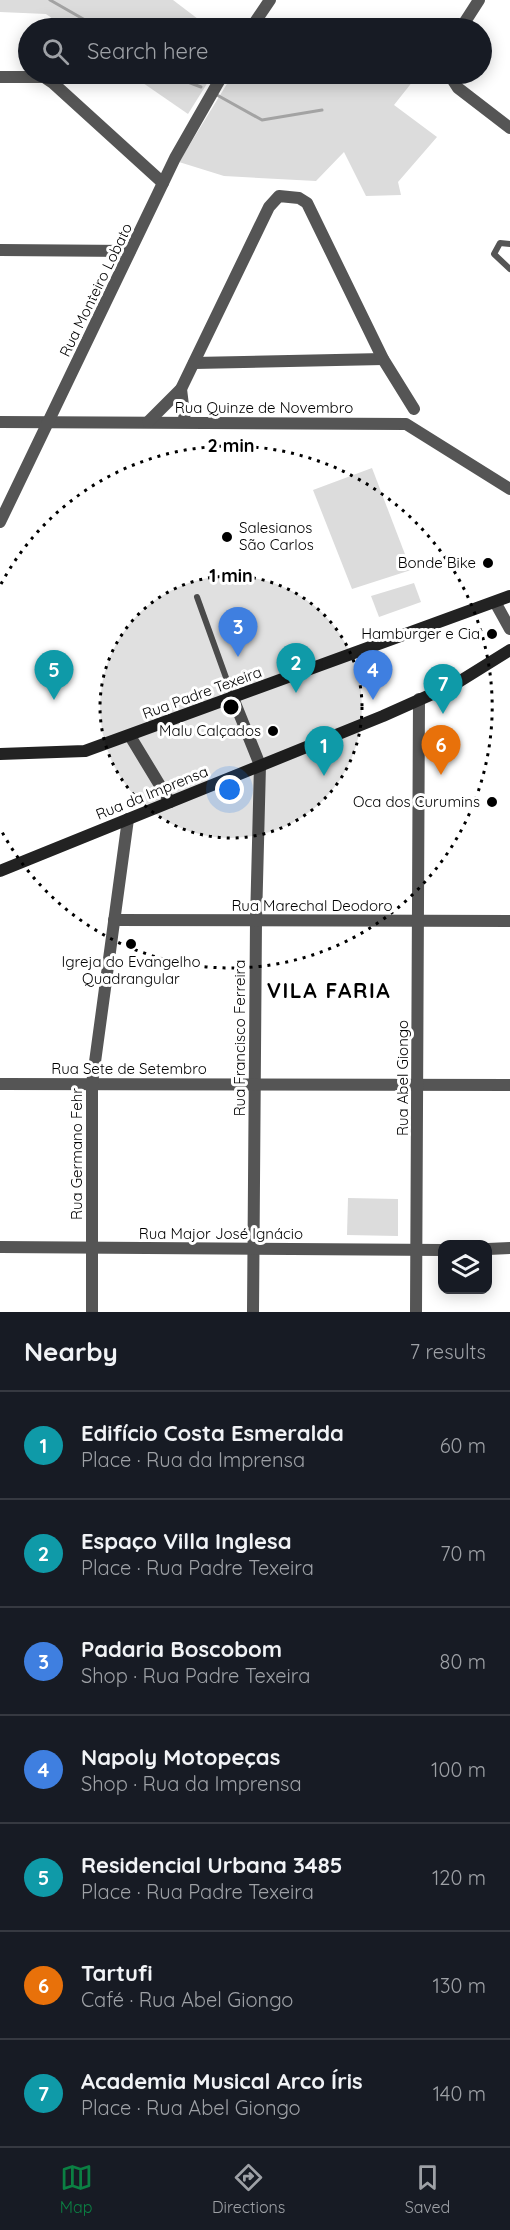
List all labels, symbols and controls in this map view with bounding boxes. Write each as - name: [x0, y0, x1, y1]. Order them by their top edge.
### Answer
- search box: [18, 18, 492, 84]
- icon: search: [39, 35, 72, 68]
- text: Search here: [87, 37, 208, 65]
- street label: Rua Monteiro Lobato: [55, 220, 136, 360]
- street label: Rua Quinze de Novembro: [175, 398, 353, 417]
- text: 2 min: [208, 434, 254, 457]
- place label: Salesianos São Carlos: [239, 518, 314, 554]
- marker: Salesianos São Carlos: [220, 530, 234, 544]
- place label: Bonde Bike: [398, 553, 476, 572]
- marker: Bonde Bike: [481, 556, 495, 570]
- text: 1 min: [209, 564, 253, 587]
- pin: 3: [218, 608, 258, 657]
- place label: Hamburger e Cia: [361, 624, 480, 643]
- marker: Hamburger e Cia: [485, 627, 499, 641]
- pin: 2: [276, 644, 316, 693]
- pin: 5: [34, 650, 74, 700]
- pin: 4: [354, 650, 392, 700]
- street label: Rua Padre Texeira: [139, 662, 264, 723]
- pin: 7: [424, 664, 462, 714]
- centre of rings: [221, 697, 241, 717]
- place label: Malu Calçados: [159, 721, 261, 740]
- marker: Malu Calçados: [266, 724, 280, 738]
- pin: 1: [304, 726, 344, 776]
- pin: 6: [422, 726, 460, 775]
- street label: Rua da Imprensa: [93, 761, 211, 824]
- your location: [215, 775, 244, 804]
- place label: Oca dos Curumins: [353, 792, 480, 811]
- marker: Oca dos Curumins: [485, 795, 499, 809]
- street label: Rua Marechal Deodoro: [231, 896, 393, 915]
- marker: Igreja do Evangelho Quadrangular: [124, 937, 138, 951]
- place label: Igreja do Evangelho Quadrangular: [61, 952, 201, 988]
- street label: Rua Francisco Ferreira: [230, 960, 249, 1116]
- district label: VILA FARIA: [267, 977, 391, 1003]
- street label: Rua Abel Giongo: [393, 1020, 412, 1136]
- street label: Rua Sete de Setembro: [51, 1059, 207, 1078]
- street label: Rua Germano Fehr: [67, 1088, 86, 1220]
- street label: Rua Major José Ignácio: [139, 1224, 303, 1243]
- map controls: [438, 1240, 492, 1294]
- button: layers: [438, 1240, 492, 1294]
- text: Nearby: [24, 1335, 118, 1368]
- text: 7 results: [410, 1339, 486, 1364]
- text: Edifício Costa Esmeralda: [81, 1419, 344, 1447]
- text: 1: [40, 1433, 47, 1458]
- text: 60 m: [440, 1433, 486, 1458]
- text: Place · Rua da Imprensa: [81, 1447, 305, 1472]
- text: Espaço Villa Inglesa: [81, 1527, 292, 1555]
- text: 2: [38, 1541, 49, 1566]
- text: 70 m: [440, 1541, 486, 1566]
- text: Place · Rua Padre Texeira: [81, 1555, 314, 1580]
- text: Padaria Boscobom: [81, 1635, 282, 1663]
- text: 3: [38, 1649, 49, 1674]
- text: 80 m: [440, 1649, 486, 1674]
- text: Shop · Rua Padre Texeira: [81, 1663, 310, 1688]
- text: Napoly Motopeças: [81, 1743, 280, 1771]
- text: 4: [38, 1757, 49, 1782]
- text: 100 m: [431, 1757, 486, 1782]
- text: Shop · Rua da Imprensa: [81, 1771, 302, 1796]
- text: Residencial Urbana 3485: [81, 1851, 343, 1879]
- text: 5: [38, 1865, 49, 1890]
- text: 120 m: [432, 1865, 486, 1890]
- text: Place · Rua Padre Texeira: [81, 1879, 314, 1904]
- text: Tartufi: [81, 1959, 153, 1987]
- text: 6: [38, 1973, 49, 1998]
- text: 130 m: [433, 1973, 486, 1998]
- text: Café · Rua Abel Giongo: [81, 1987, 293, 2012]
- text: Academia Musical Arco Íris: [81, 2067, 363, 2095]
- text: 7: [38, 2081, 49, 2106]
- text: 140 m: [433, 2081, 486, 2106]
- text: Place · Rua Abel Giongo: [81, 2095, 301, 2120]
- tab: Map: [60, 2161, 93, 2217]
- tab: Directions: [212, 2161, 285, 2217]
- tab: Saved: [405, 2161, 450, 2217]

